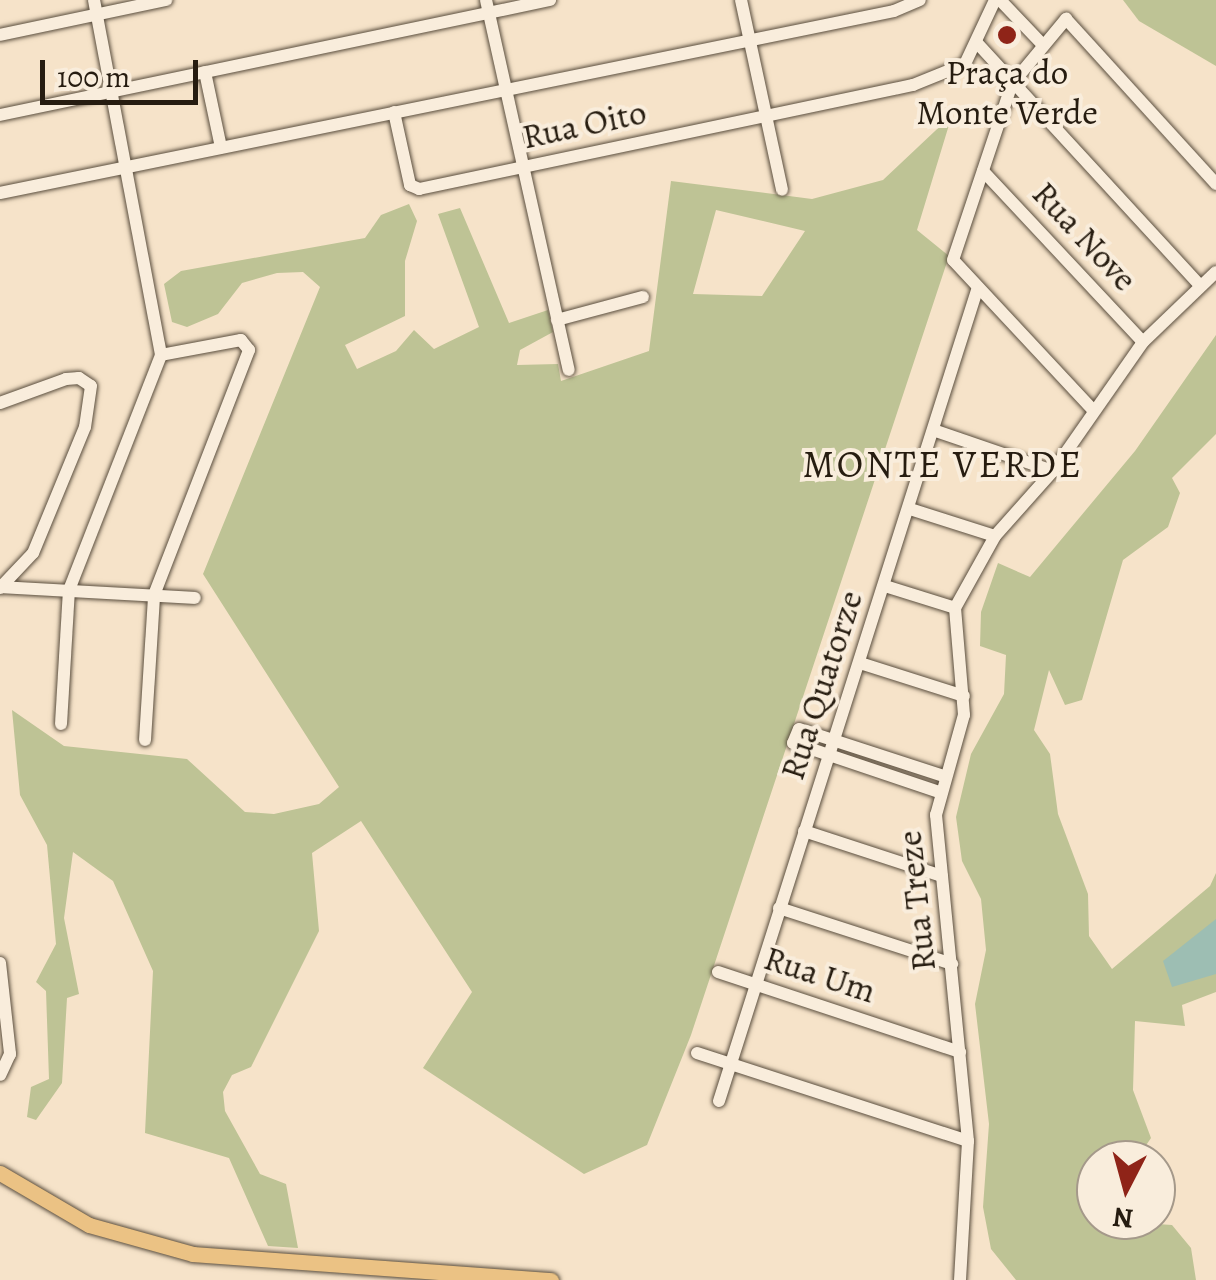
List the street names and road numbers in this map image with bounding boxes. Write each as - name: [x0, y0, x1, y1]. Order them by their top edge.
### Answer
- street label: Rua Oito: [518, 90, 650, 158]
- street label: Rua Nove: [1024, 172, 1146, 300]
- street label: Rua Quatorze: [771, 585, 871, 785]
- street label: Rua Treze: [888, 829, 944, 973]
- street label: Rua Um: [759, 936, 881, 1012]

